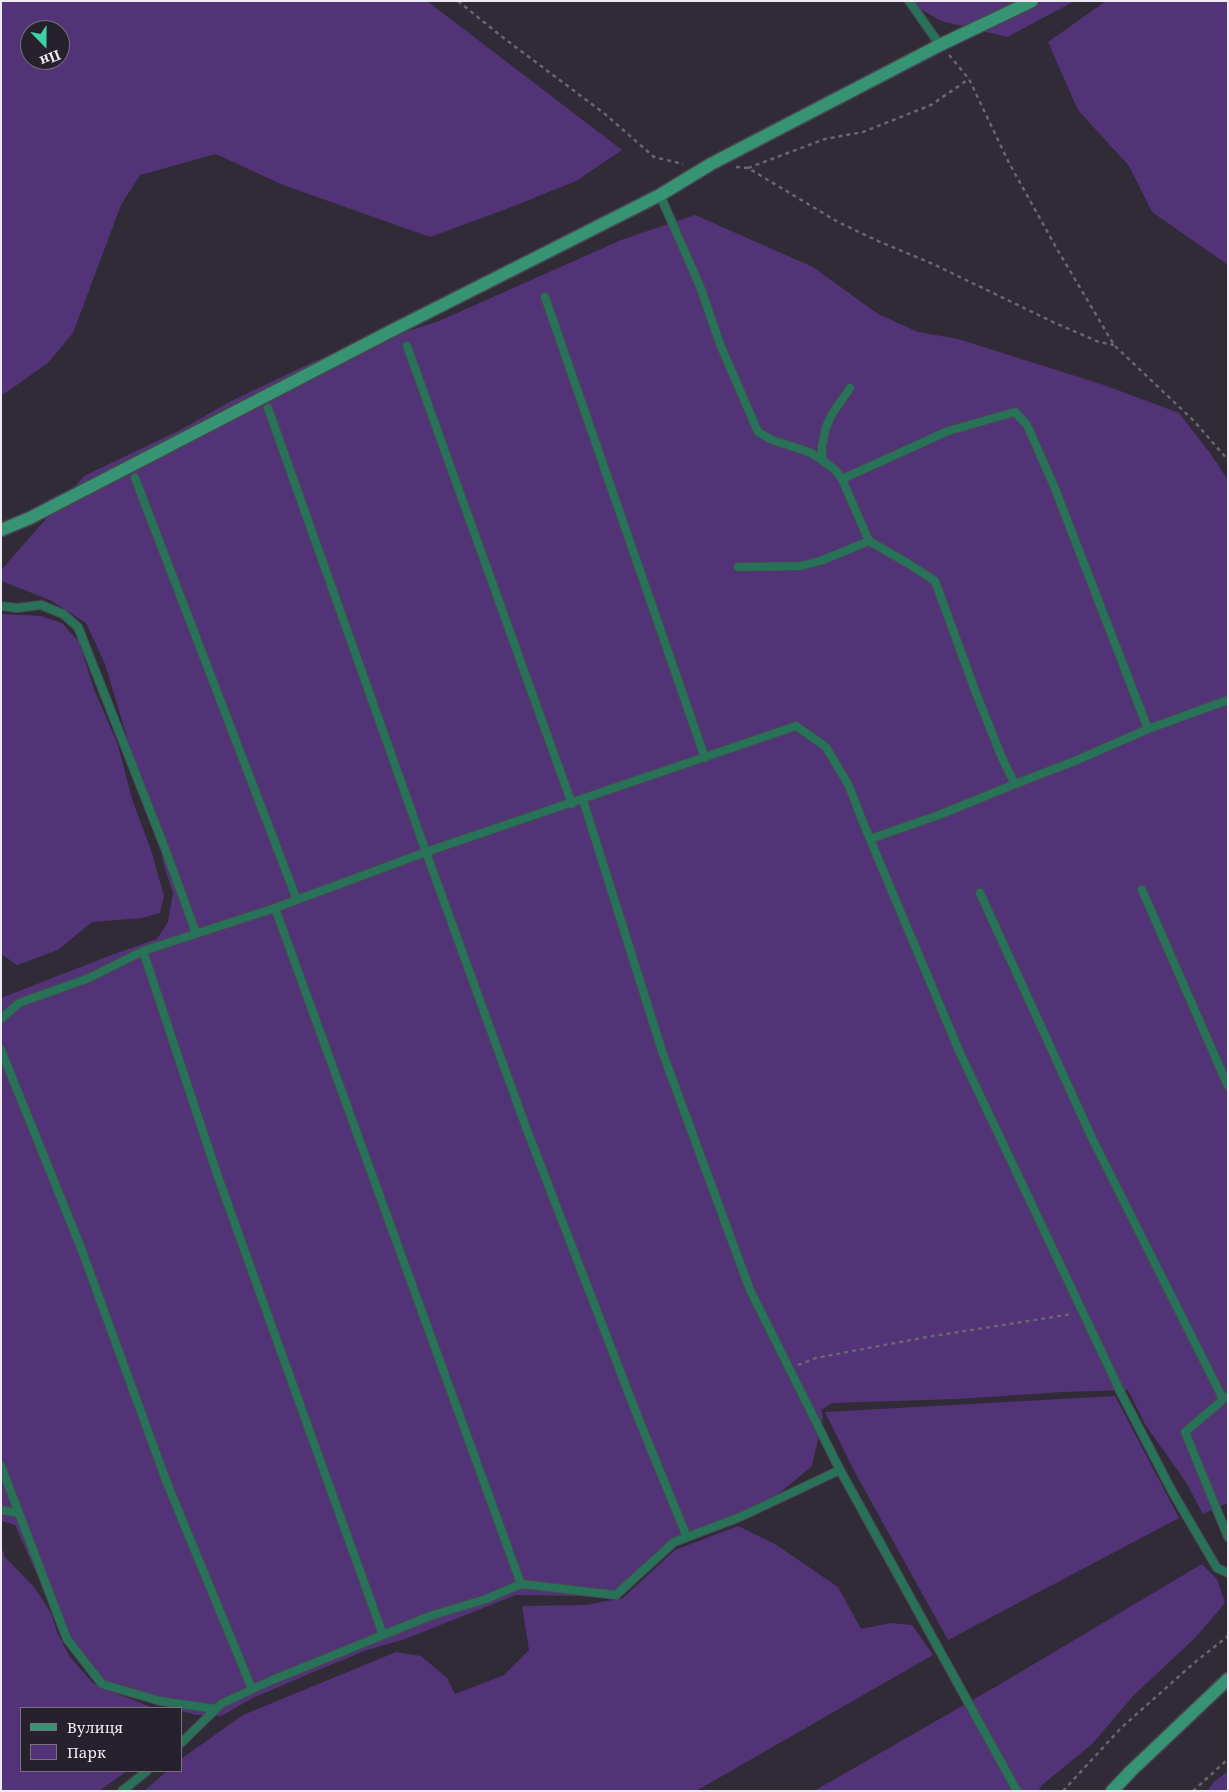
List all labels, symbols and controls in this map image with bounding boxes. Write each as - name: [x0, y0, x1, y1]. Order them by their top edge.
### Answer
- north arrow: [20, 20, 70, 70]
- text: Пн: [37, 46, 64, 71]
- legend: [20, 1707, 182, 1772]
- text: Вулиця: [67, 1717, 123, 1737]
- text: Парк: [67, 1742, 106, 1762]

